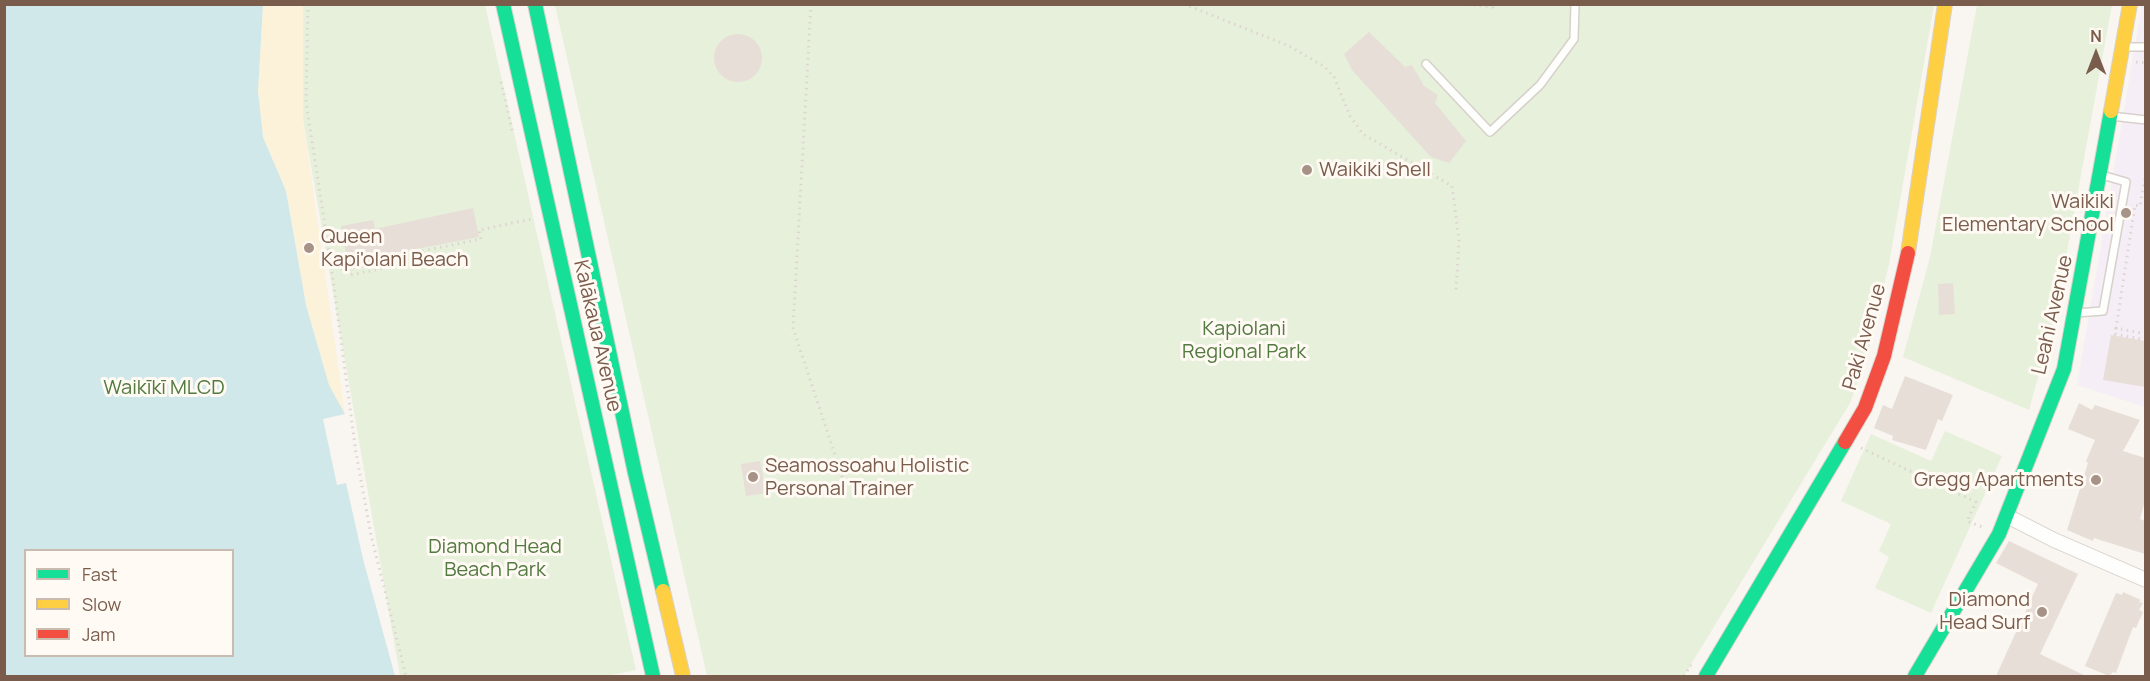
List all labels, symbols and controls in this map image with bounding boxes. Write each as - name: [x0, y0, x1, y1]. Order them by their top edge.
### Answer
- north arrow: [2066, 24, 2126, 84]
- text: N: [2090, 25, 2102, 47]
- place label: Waikiki Shell: [1319, 158, 1431, 182]
- marker: Waikiki Shell: [1300, 163, 1314, 177]
- place label: Waikiki Elementary School: [1942, 190, 2114, 237]
- marker: Waikiki Elementary School: [2119, 206, 2133, 220]
- place label: Queen Kapi'olani Beach: [321, 225, 469, 272]
- marker: Queen Kapi'olani Beach: [302, 241, 316, 255]
- street label: Leahi Avenue: [2028, 253, 2078, 377]
- street label: Kalākaua Avenue: [568, 258, 626, 414]
- street label: Paki Avenue: [1838, 281, 1892, 393]
- park label: Kapiolani Regional Park: [1182, 317, 1306, 364]
- park label: Waikīkī MLCD: [103, 376, 225, 400]
- place label: Seamossoahu Holistic Personal Trainer: [765, 454, 969, 501]
- place label: Gregg Apartments: [1914, 468, 2084, 492]
- marker: Seamossoahu Holistic Personal Trainer: [746, 470, 760, 484]
- marker: Gregg Apartments: [2089, 473, 2103, 487]
- park label: Diamond Head Beach Park: [428, 535, 562, 582]
- legend: [24, 549, 234, 657]
- text: Fast: [82, 562, 117, 586]
- place label: Diamond Head Surf: [1939, 588, 2030, 635]
- text: Slow: [82, 592, 121, 616]
- marker: Diamond Head Surf: [2035, 605, 2049, 619]
- text: Jam: [82, 622, 116, 646]

